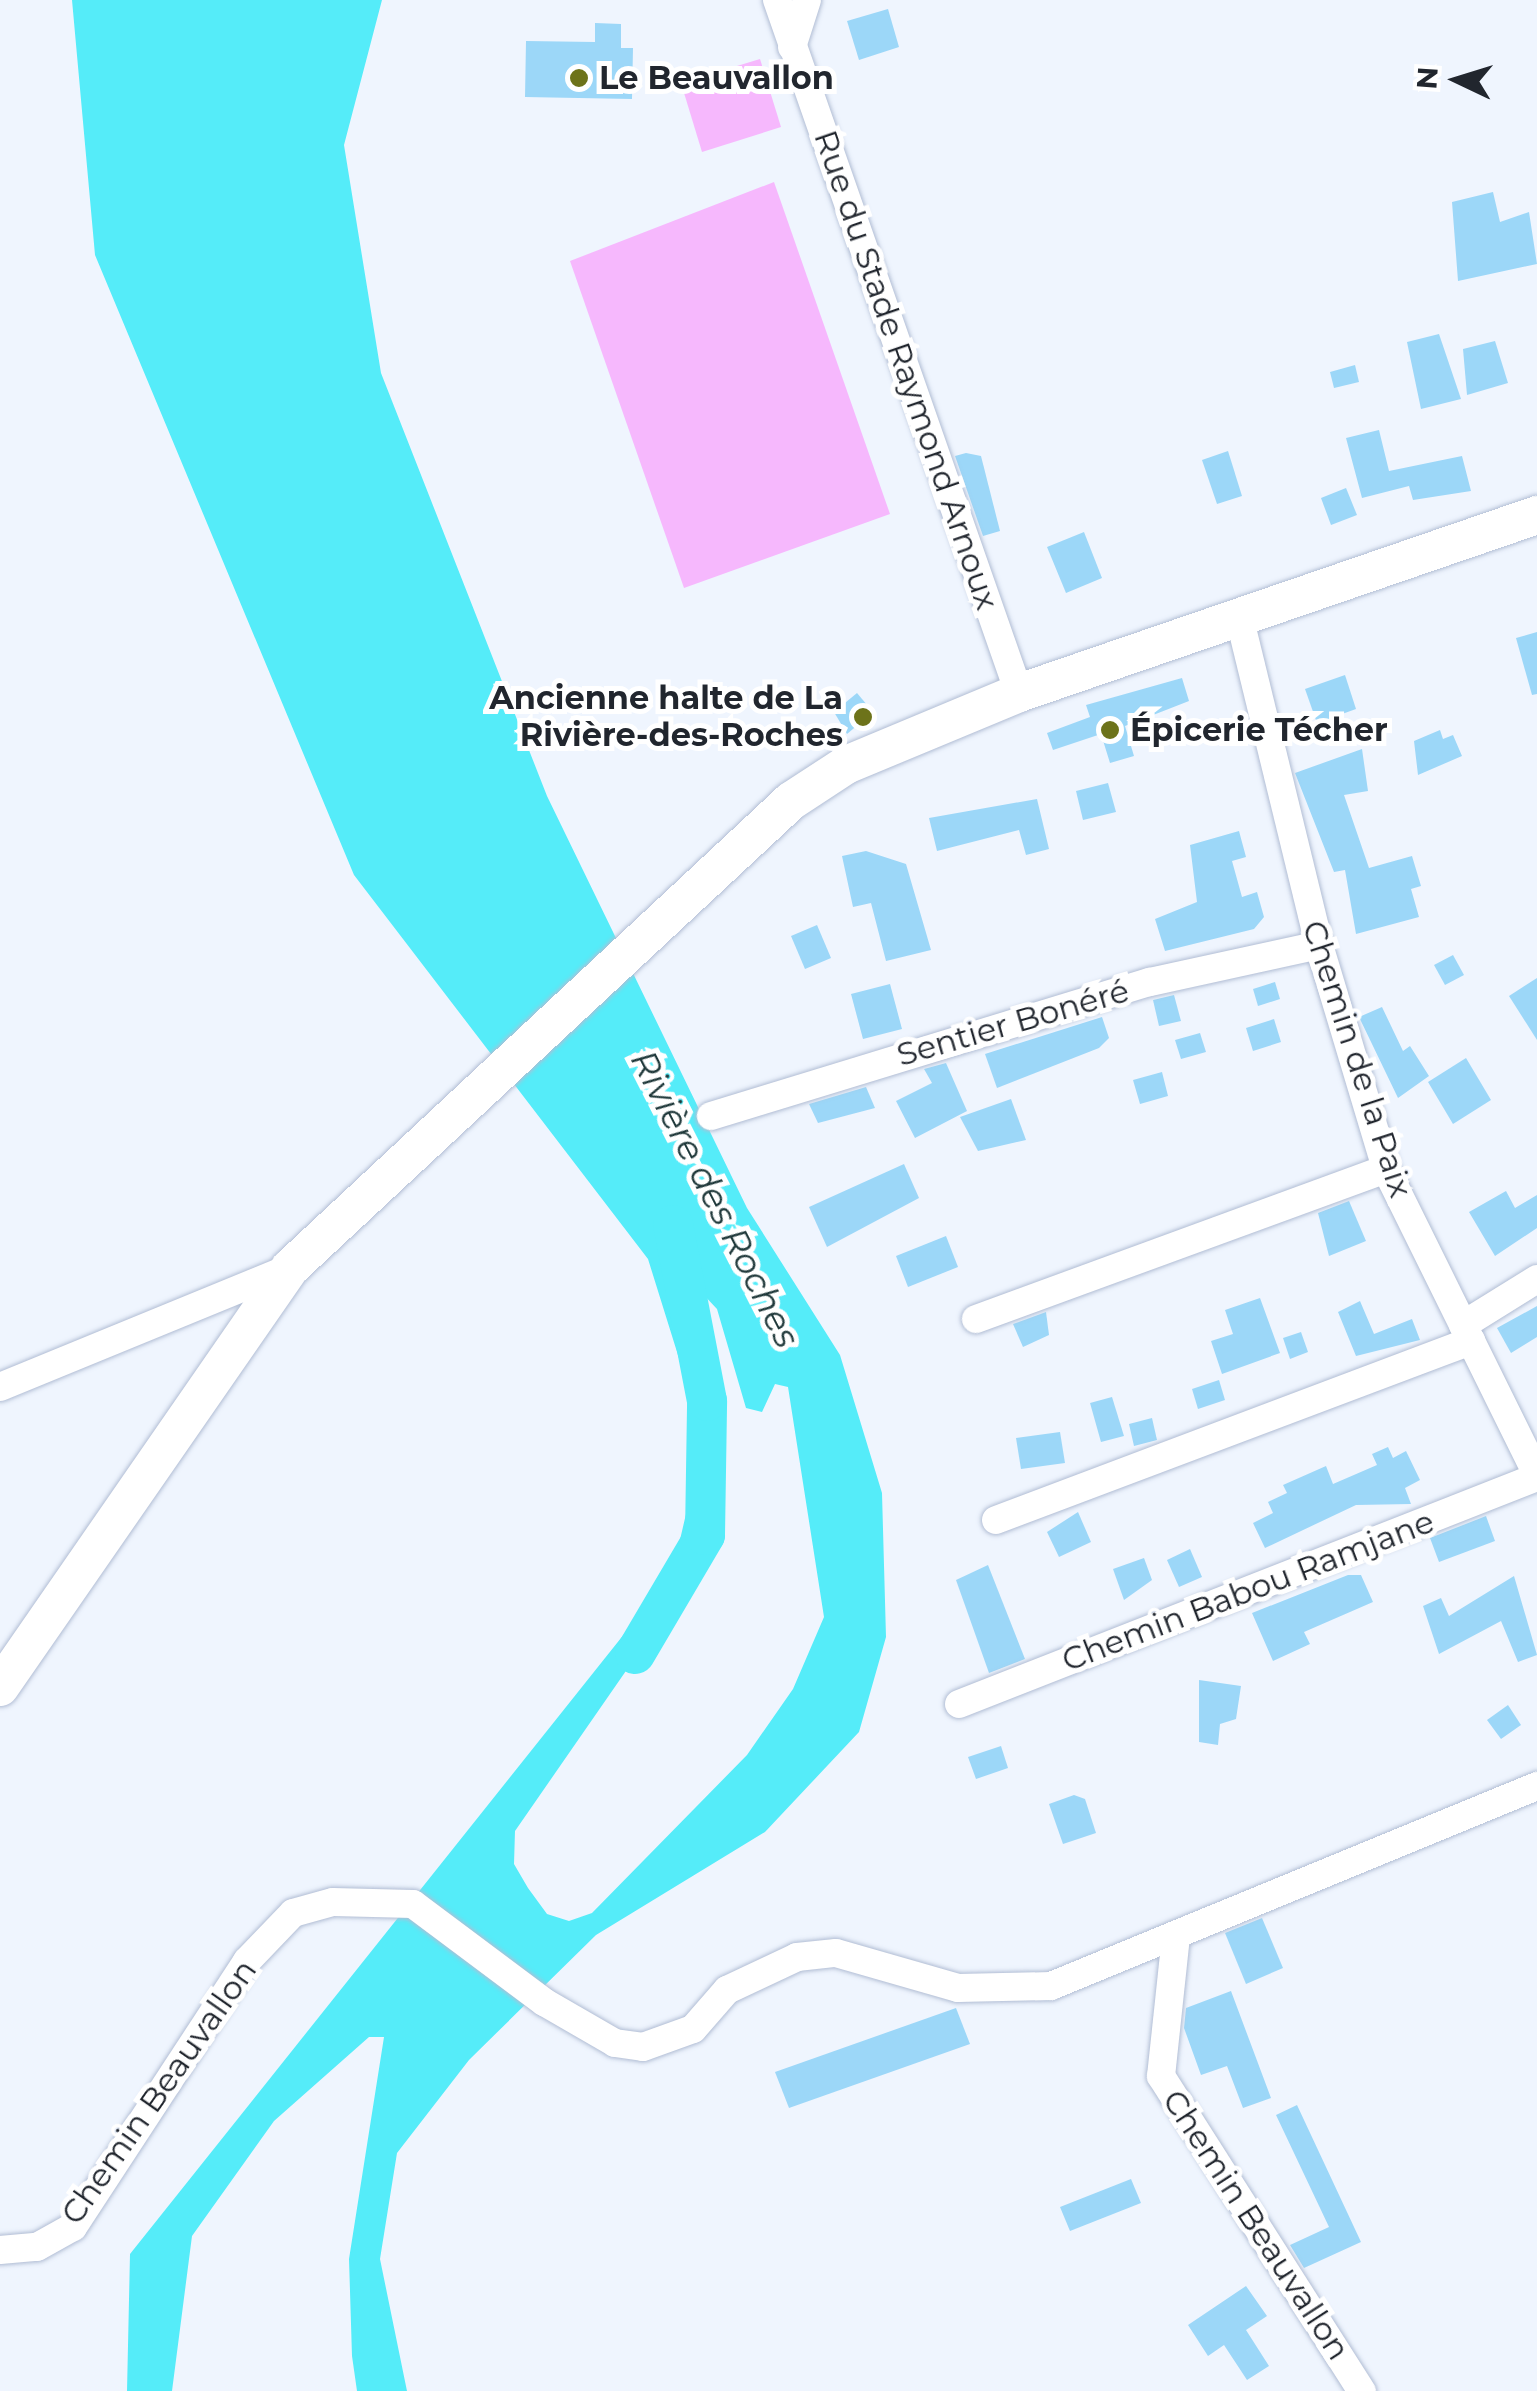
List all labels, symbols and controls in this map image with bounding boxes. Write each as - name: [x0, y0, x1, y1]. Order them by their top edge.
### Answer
- north arrow: [1407, 30, 1507, 130]
- place label: Le Beauvallon: [599, 59, 834, 97]
- text: N: [1409, 65, 1445, 90]
- marker: Le Beauvallon: [568, 67, 590, 89]
- street label: Rue du Stade Raymond Arnoux: [806, 125, 1006, 615]
- place label: Ancienne halte de La Rivière-des-Roches: [489, 680, 843, 755]
- marker: Ancienne halte de La Rivière-des-Roches: [852, 706, 874, 728]
- place label: Épicerie Técher: [1130, 711, 1388, 749]
- marker: Épicerie Técher: [1099, 719, 1121, 741]
- street label: Chemin de la Paix: [1294, 916, 1420, 1202]
- street label: Sentier Bonéré: [893, 972, 1133, 1074]
- water label: Rivière des Roches: [622, 1043, 808, 1355]
- street label: Chemin Babou Ramjane: [1057, 1502, 1439, 1680]
- street label: Chemin Beauvallon: [53, 1952, 265, 2232]
- street label: Chemin Beauvallon: [1154, 2083, 1358, 2367]

